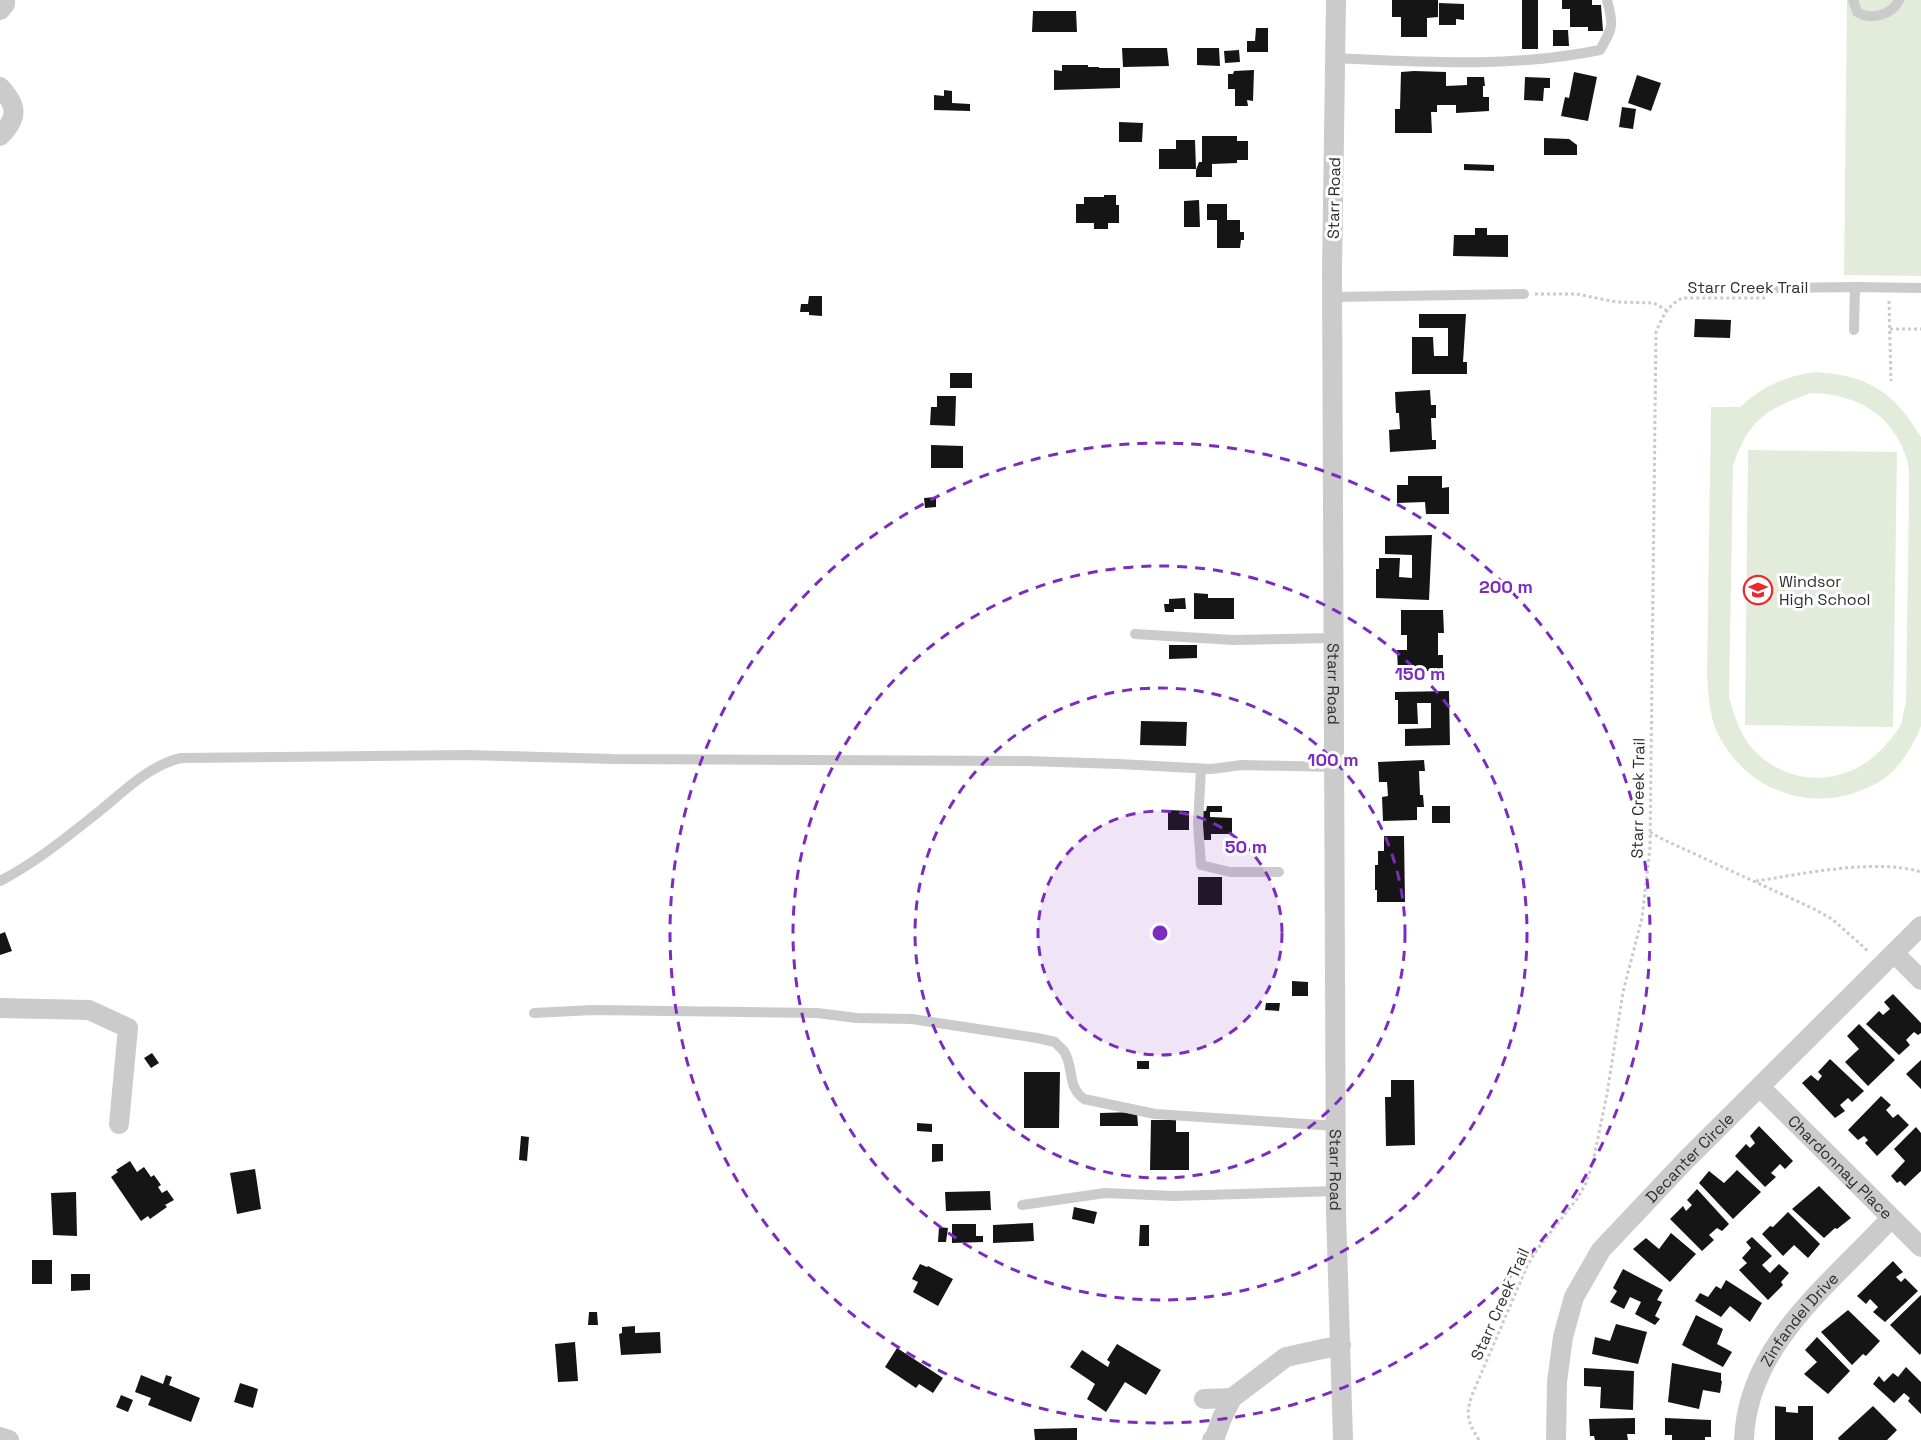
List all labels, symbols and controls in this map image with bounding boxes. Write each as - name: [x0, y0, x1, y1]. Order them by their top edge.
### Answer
- street label: Starr Road: [1323, 157, 1345, 239]
- street label: Starr Creek Trail: [1688, 277, 1808, 298]
- place label: Windsor High School: [1779, 571, 1870, 610]
- school or university icon: Windsor High School: [1742, 574, 1774, 606]
- text: 200 m: [1479, 575, 1533, 598]
- street label: Starr Road: [1323, 643, 1344, 725]
- text: 150 m: [1395, 662, 1445, 685]
- street label: Starr Creek Trail: [1626, 737, 1650, 859]
- text: 100 m: [1307, 748, 1359, 771]
- text: 50 m: [1225, 835, 1267, 858]
- centre of rings: [1150, 923, 1170, 943]
- street label: Decanter Circle: [1641, 1108, 1738, 1207]
- street label: Chardonnay Place: [1784, 1110, 1897, 1224]
- street label: Starr Road: [1325, 1129, 1346, 1211]
- street label: Starr Creek Trail: [1466, 1245, 1534, 1363]
- street label: Zinfandel Drive: [1755, 1268, 1843, 1370]

